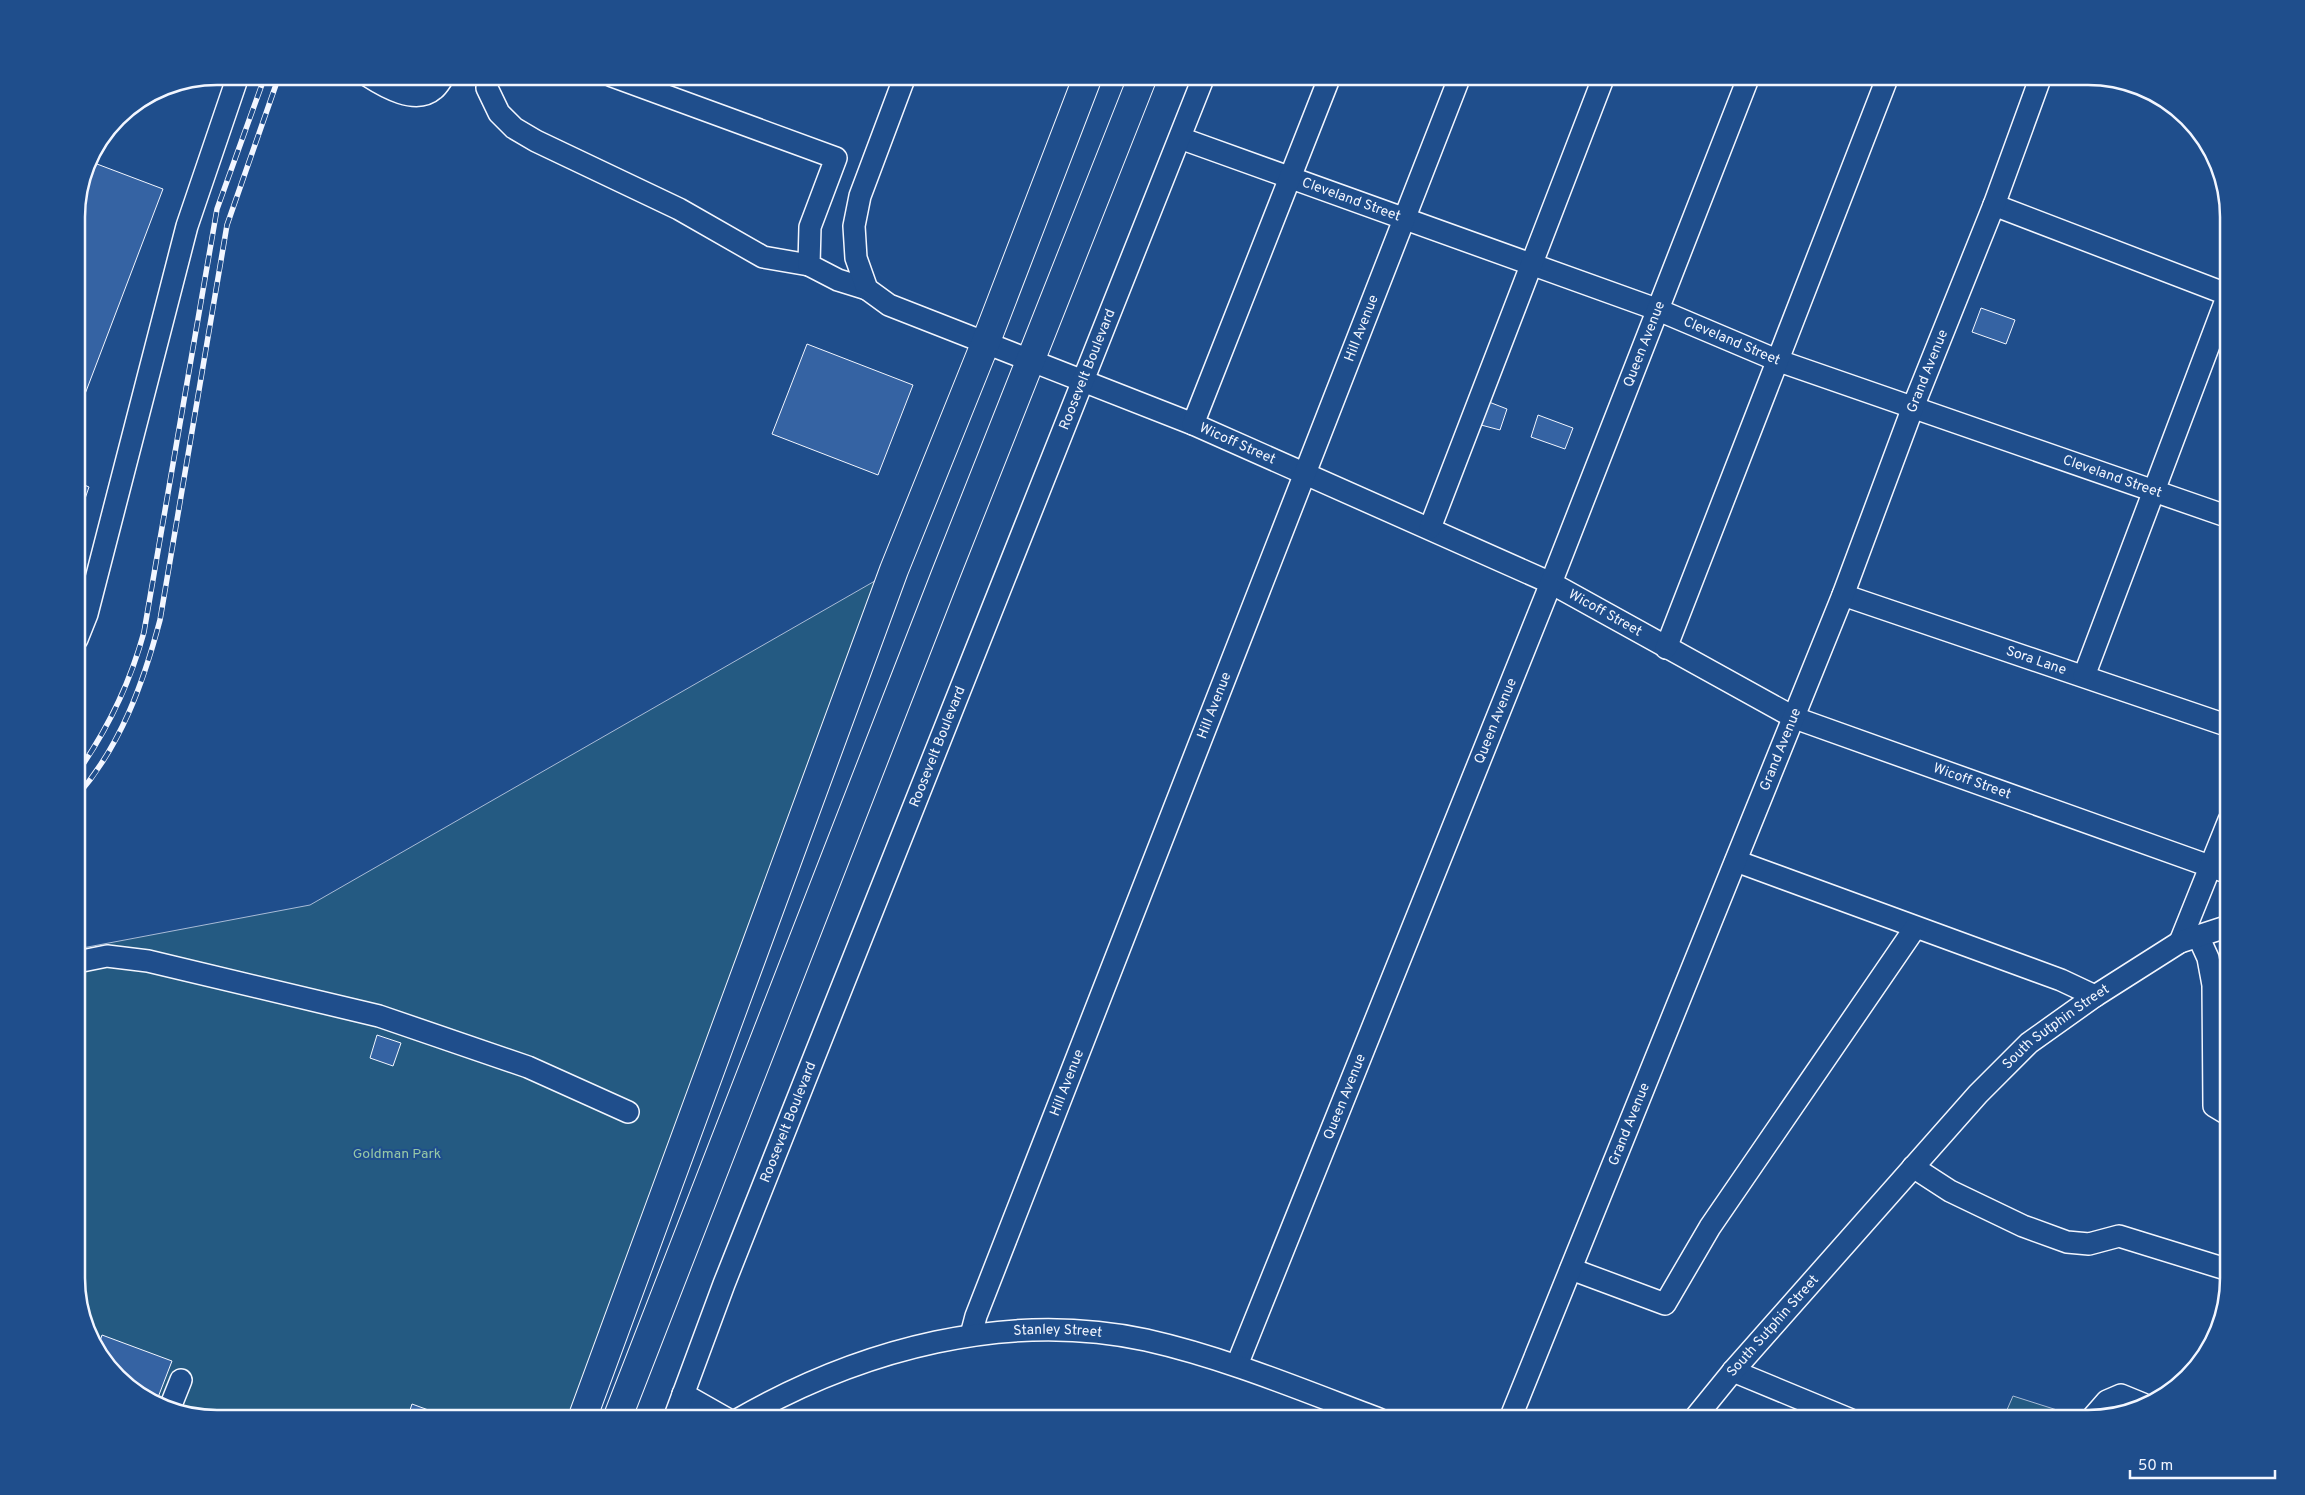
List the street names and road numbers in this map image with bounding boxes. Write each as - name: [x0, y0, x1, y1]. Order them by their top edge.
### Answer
- street label: Cleveland Street: [1300, 174, 1403, 225]
- street label: Hill Avenue: [1341, 292, 1382, 364]
- street label: Queen Avenue: [1620, 299, 1669, 390]
- street label: Roosevelt Boulevard: [1056, 307, 1119, 432]
- street label: Cleveland Street: [1681, 313, 1783, 369]
- street label: Grand Avenue: [1903, 327, 1952, 415]
- street label: Wicoff Street: [1197, 419, 1278, 468]
- street label: Cleveland Street: [2060, 451, 2164, 502]
- street label: Wicoff Street: [1565, 586, 1645, 640]
- street label: Sora Lane: [2004, 642, 2069, 679]
- street label: Hill Avenue: [1194, 670, 1235, 741]
- street label: Queen Avenue: [1471, 676, 1520, 766]
- street label: Roosevelt Boulevard: [906, 684, 969, 810]
- street label: Grand Avenue: [1756, 706, 1805, 794]
- street label: Wicoff Street: [1931, 760, 2013, 803]
- street label: South Sutphin Street: [1999, 981, 2112, 1073]
- street label: Hill Avenue: [1046, 1047, 1088, 1119]
- street label: Queen Avenue: [1320, 1051, 1370, 1142]
- street label: Roosevelt Boulevard: [757, 1059, 820, 1185]
- street label: Grand Avenue: [1605, 1080, 1654, 1168]
- street label: South Sutphin Street: [1723, 1272, 1822, 1380]
- street label: Stanley Street: [1013, 1321, 1103, 1341]

